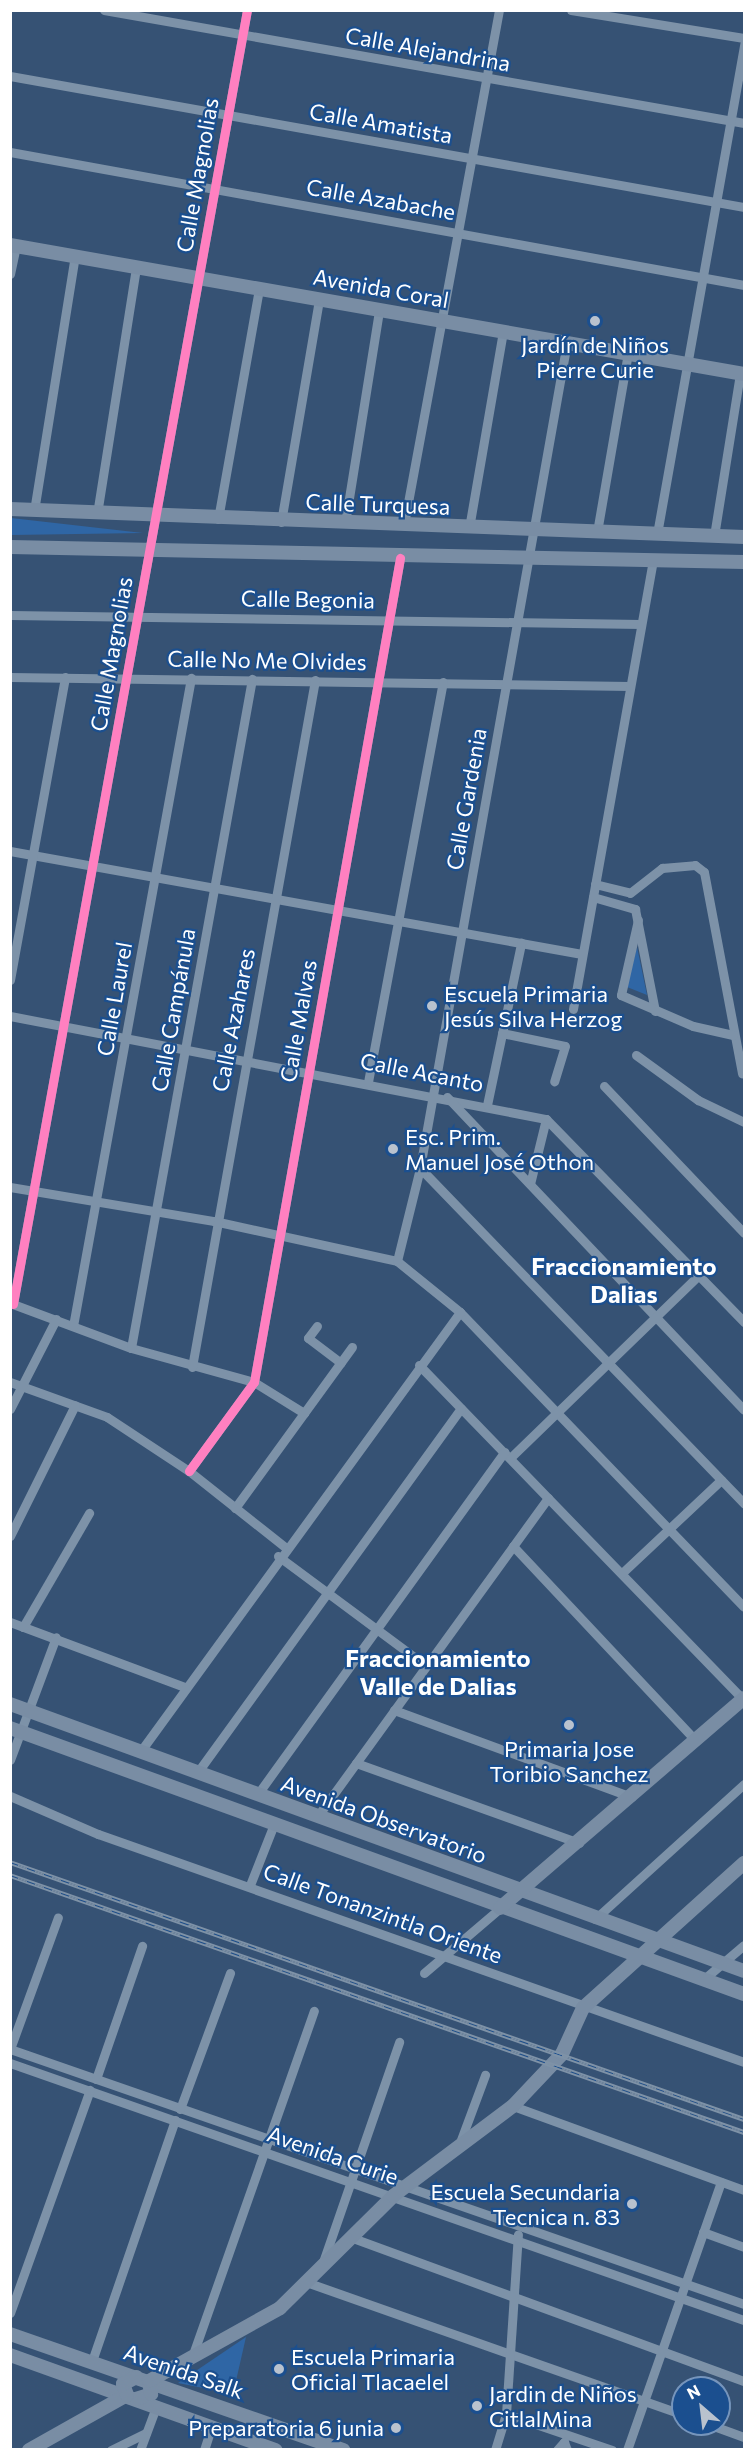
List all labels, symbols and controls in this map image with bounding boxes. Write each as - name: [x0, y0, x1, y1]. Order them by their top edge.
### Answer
- street label: Calle Alejandrina: [344, 22, 512, 76]
- street label: Calle Magnolias: [170, 96, 224, 254]
- street label: Calle Amatista: [308, 97, 454, 149]
- street label: Calle Azabache: [304, 173, 458, 225]
- street label: Avenida Coral: [311, 263, 451, 313]
- marker: Jardín de Niños Pierre Curie: [588, 314, 602, 328]
- place label: Jardín de Niños Pierre Curie: [521, 331, 669, 382]
- street label: Calle Turquesa: [305, 488, 451, 520]
- street label: Calle Magnolias: [84, 575, 138, 733]
- street label: Calle Begonia: [241, 585, 375, 613]
- street label: Calle No Me Olvides: [167, 645, 367, 675]
- street label: Calle Gardenia: [441, 726, 491, 872]
- street label: Calle Campánula: [146, 926, 200, 1094]
- street label: Calle Laurel: [91, 940, 137, 1058]
- street label: Calle Azahares: [206, 946, 260, 1094]
- street label: Calle Malvas: [274, 958, 322, 1084]
- place label: Escuela Primaria Jesús Silva Herzog: [444, 980, 622, 1032]
- marker: Escuela Primaria Jesús Silva Herzog: [425, 999, 439, 1013]
- street label: Calle Acanto: [358, 1047, 486, 1097]
- place label: Esc. Prim. Manuel José Othon: [405, 1123, 594, 1174]
- marker: Esc. Prim. Manuel José Othon: [386, 1142, 400, 1156]
- district label: Fraccionamiento Dalias: [531, 1252, 717, 1308]
- district label: Fraccionamiento Valle de Dalias: [345, 1644, 531, 1700]
- marker: Primaria Jose Toribio Sanchez: [562, 1718, 576, 1732]
- place label: Primaria Jose Toribio Sanchez: [489, 1735, 649, 1786]
- street label: Avenida Observatorio: [278, 1770, 490, 1868]
- street label: Calle Tonanzintla Oriente: [260, 1857, 506, 1969]
- street label: Avenida Curie: [264, 2120, 402, 2190]
- place label: Escuela Secundaria Tecnica n. 83: [430, 2178, 620, 2230]
- marker: Escuela Secundaria Tecnica n. 83: [625, 2197, 639, 2211]
- street label: Avenida Salk: [120, 2338, 248, 2404]
- place label: Escuela Primaria Oficial Tlacaelel: [291, 2343, 455, 2394]
- marker: Escuela Primaria Oficial Tlacaelel: [272, 2362, 286, 2376]
- north arrow: [671, 2376, 731, 2436]
- place label: Jardin de Niños CitlalMina: [489, 2380, 637, 2432]
- text: N: [683, 2380, 703, 2403]
- marker: Jardin de Niños CitlalMina: [470, 2399, 484, 2413]
- place label: Preparatoria 6 junia: [188, 2415, 384, 2441]
- marker: Preparatoria 6 junia: [389, 2421, 403, 2435]

